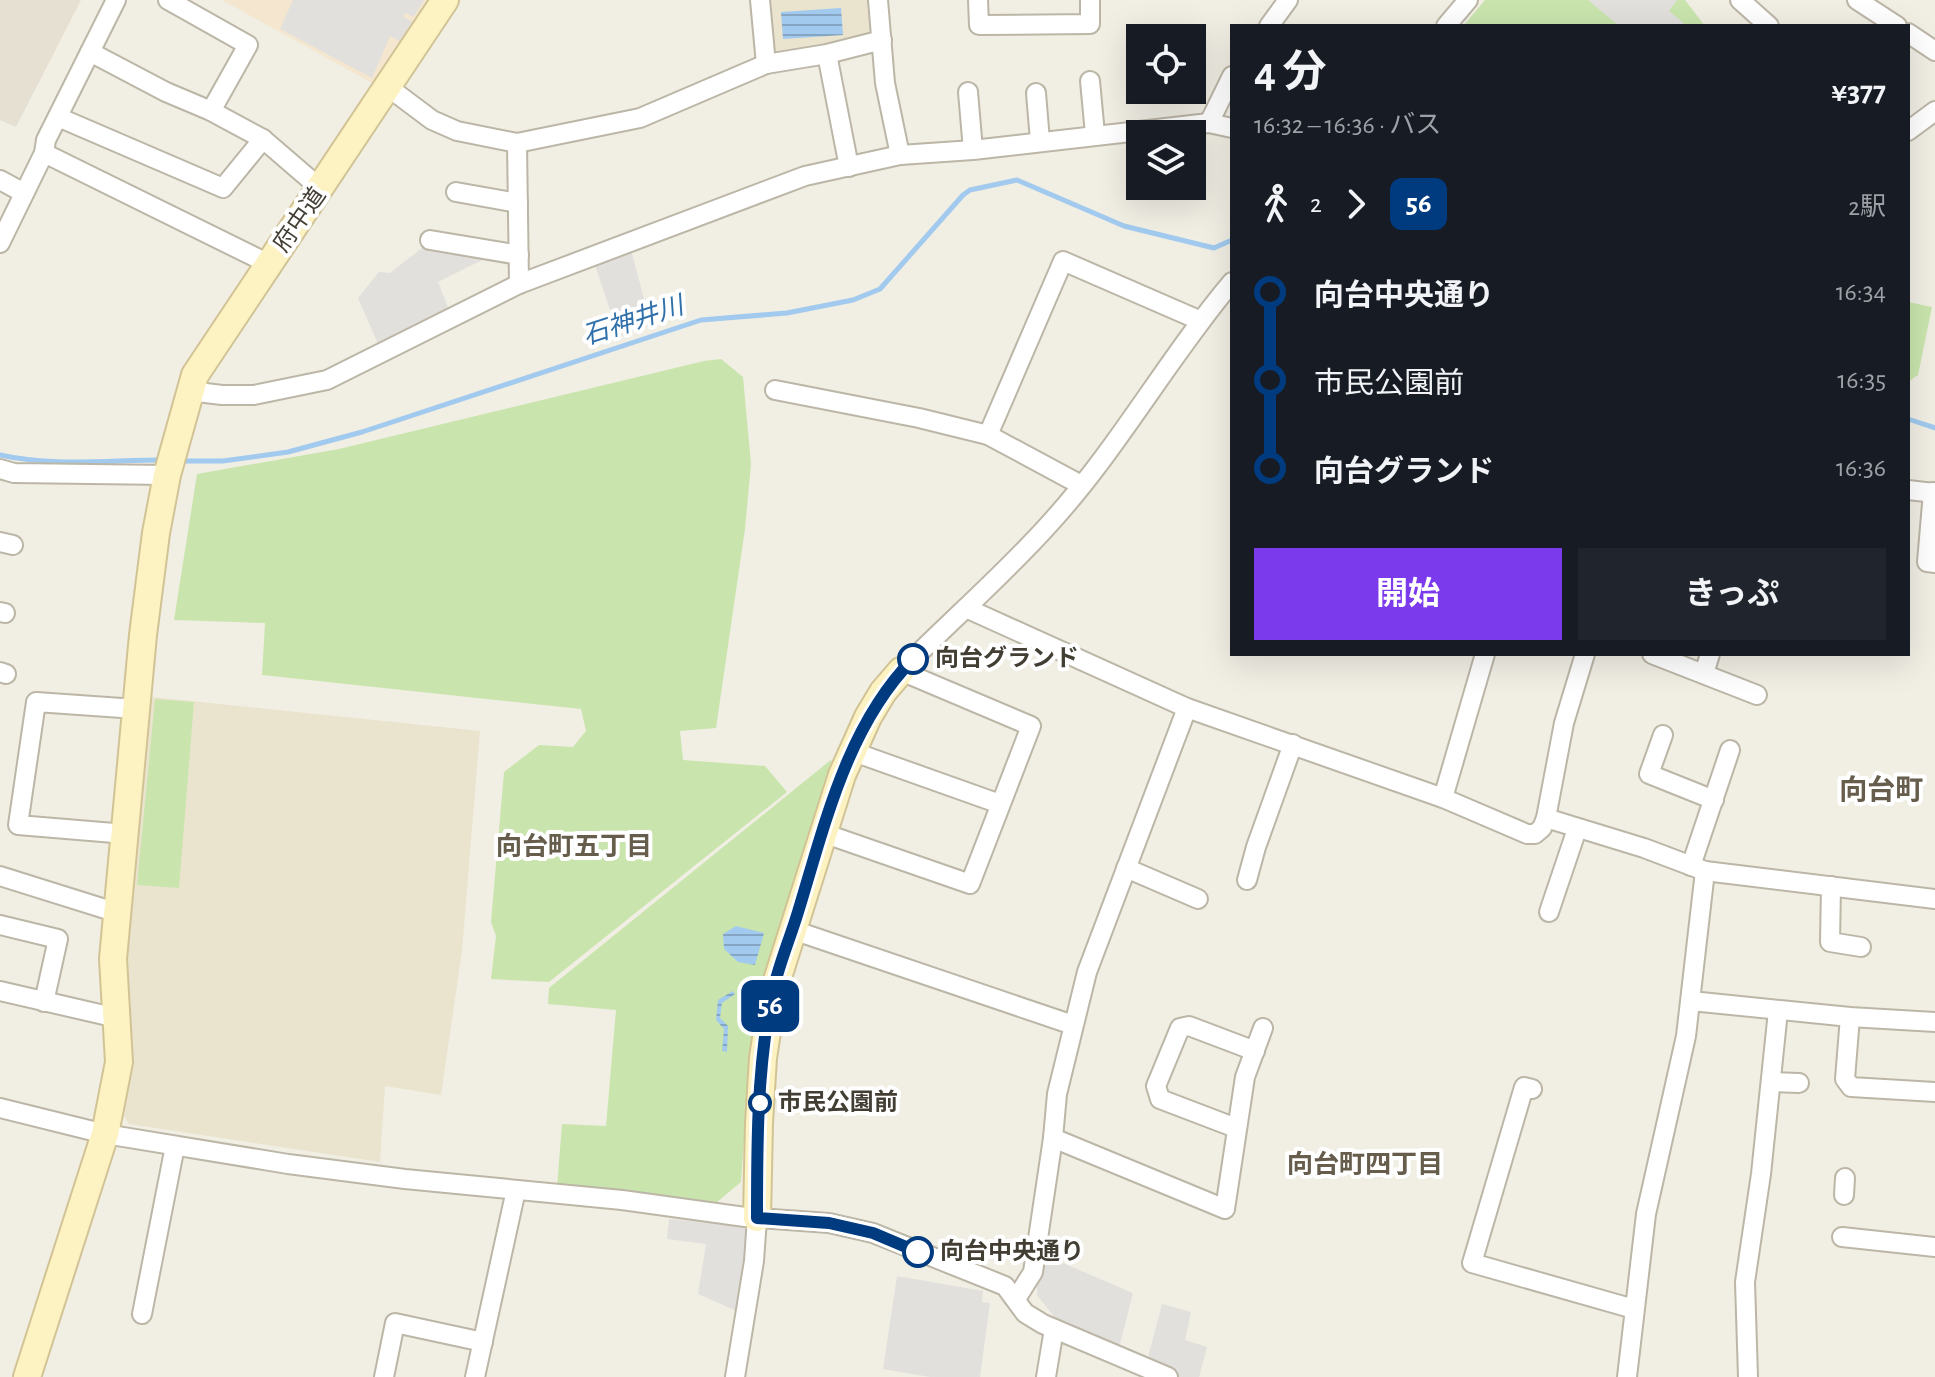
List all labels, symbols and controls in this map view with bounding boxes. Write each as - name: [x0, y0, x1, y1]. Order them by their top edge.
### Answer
- map controls: [1126, 24, 1206, 200]
- button: locate: [1126, 24, 1206, 104]
- text: 4 分: [1254, 51, 1327, 95]
- text: ¥377: [1831, 77, 1886, 107]
- text: 16:32 – 16:36 · バス: [1254, 112, 1441, 138]
- button: layers: [1126, 120, 1206, 200]
- street label: 府中道: [268, 182, 330, 256]
- icon: walk: [1254, 182, 1298, 226]
- icon: forward: [1334, 182, 1378, 226]
- text: 56: [1406, 190, 1431, 218]
- text: 2: [1310, 191, 1322, 217]
- text: 2駅: [1848, 194, 1886, 220]
- text: 16:34: [1836, 279, 1886, 305]
- text: 向台中央通り: [1314, 281, 1494, 311]
- water label: 石神井川: [579, 291, 689, 349]
- text: 16:35: [1837, 367, 1886, 393]
- text: 市民公園前: [1314, 369, 1464, 399]
- text: 16:36: [1836, 455, 1886, 481]
- text: 向台グランド: [1314, 457, 1494, 487]
- button: 開始: [1254, 548, 1562, 640]
- button: きっぷ: [1578, 548, 1886, 640]
- marker: 向台グランド: [898, 644, 928, 674]
- place label: 向台グランド: [935, 645, 1079, 671]
- district label: 向台町: [1839, 775, 1923, 805]
- district label: 向台町五丁目: [496, 832, 652, 860]
- line badge: 56: [734, 980, 806, 1032]
- text: 56: [757, 992, 783, 1020]
- place label: 市民公園前: [778, 1089, 898, 1115]
- marker: 市民公園前: [749, 1092, 771, 1114]
- district label: 向台町四丁目: [1287, 1150, 1443, 1178]
- marker: 向台中央通り: [903, 1237, 933, 1267]
- place label: 向台中央通り: [940, 1238, 1084, 1264]

